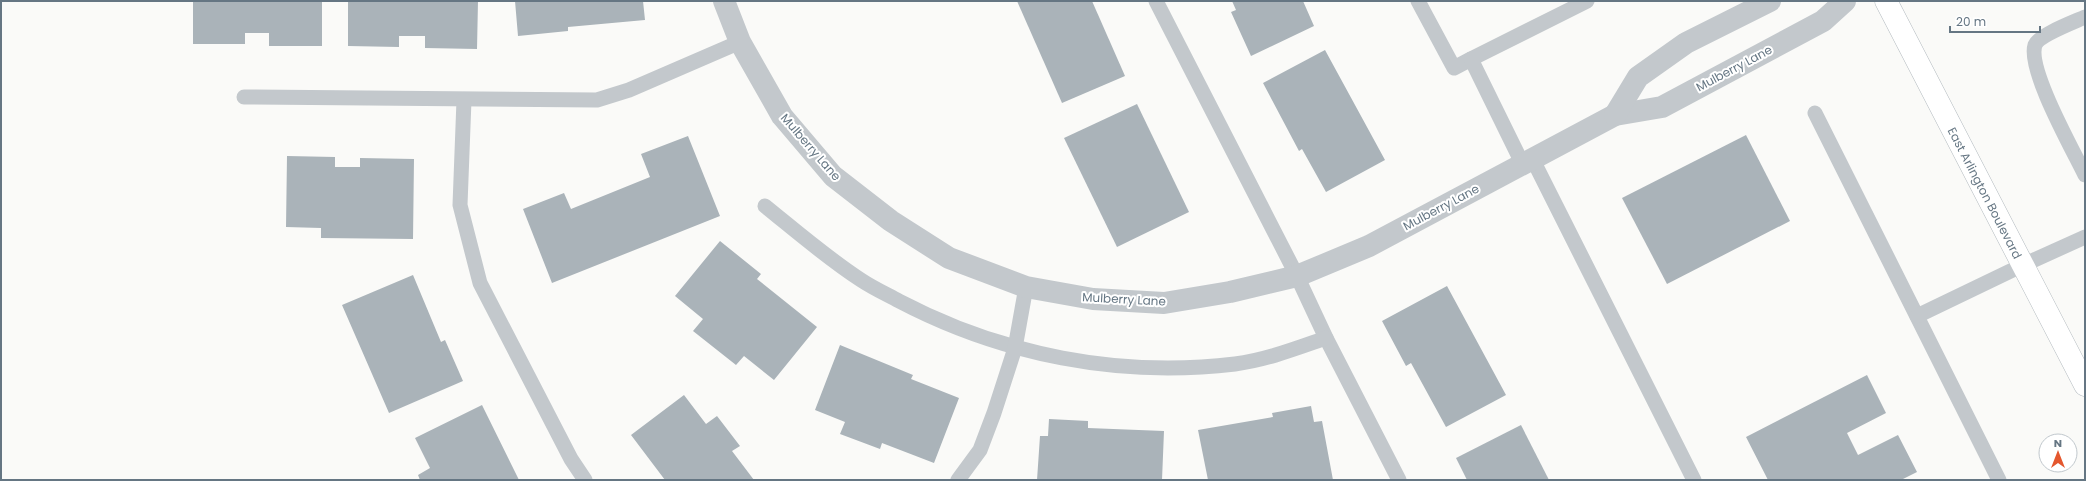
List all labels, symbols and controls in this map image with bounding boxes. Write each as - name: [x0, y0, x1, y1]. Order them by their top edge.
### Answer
- scale bar: [1950, 8, 2040, 34]
- text: 20 m: [1956, 13, 1986, 30]
- street label: Mulberry Lane: [1693, 41, 1775, 95]
- street label: Mulberry Lane: [777, 110, 845, 184]
- street label: East Arlington Boulevard: [1944, 124, 2027, 262]
- street label: Mulberry Lane: [1400, 180, 1482, 234]
- street label: Mulberry Lane: [1082, 288, 1166, 310]
- north arrow: [2038, 433, 2078, 473]
- text: N: [2054, 435, 2062, 451]

